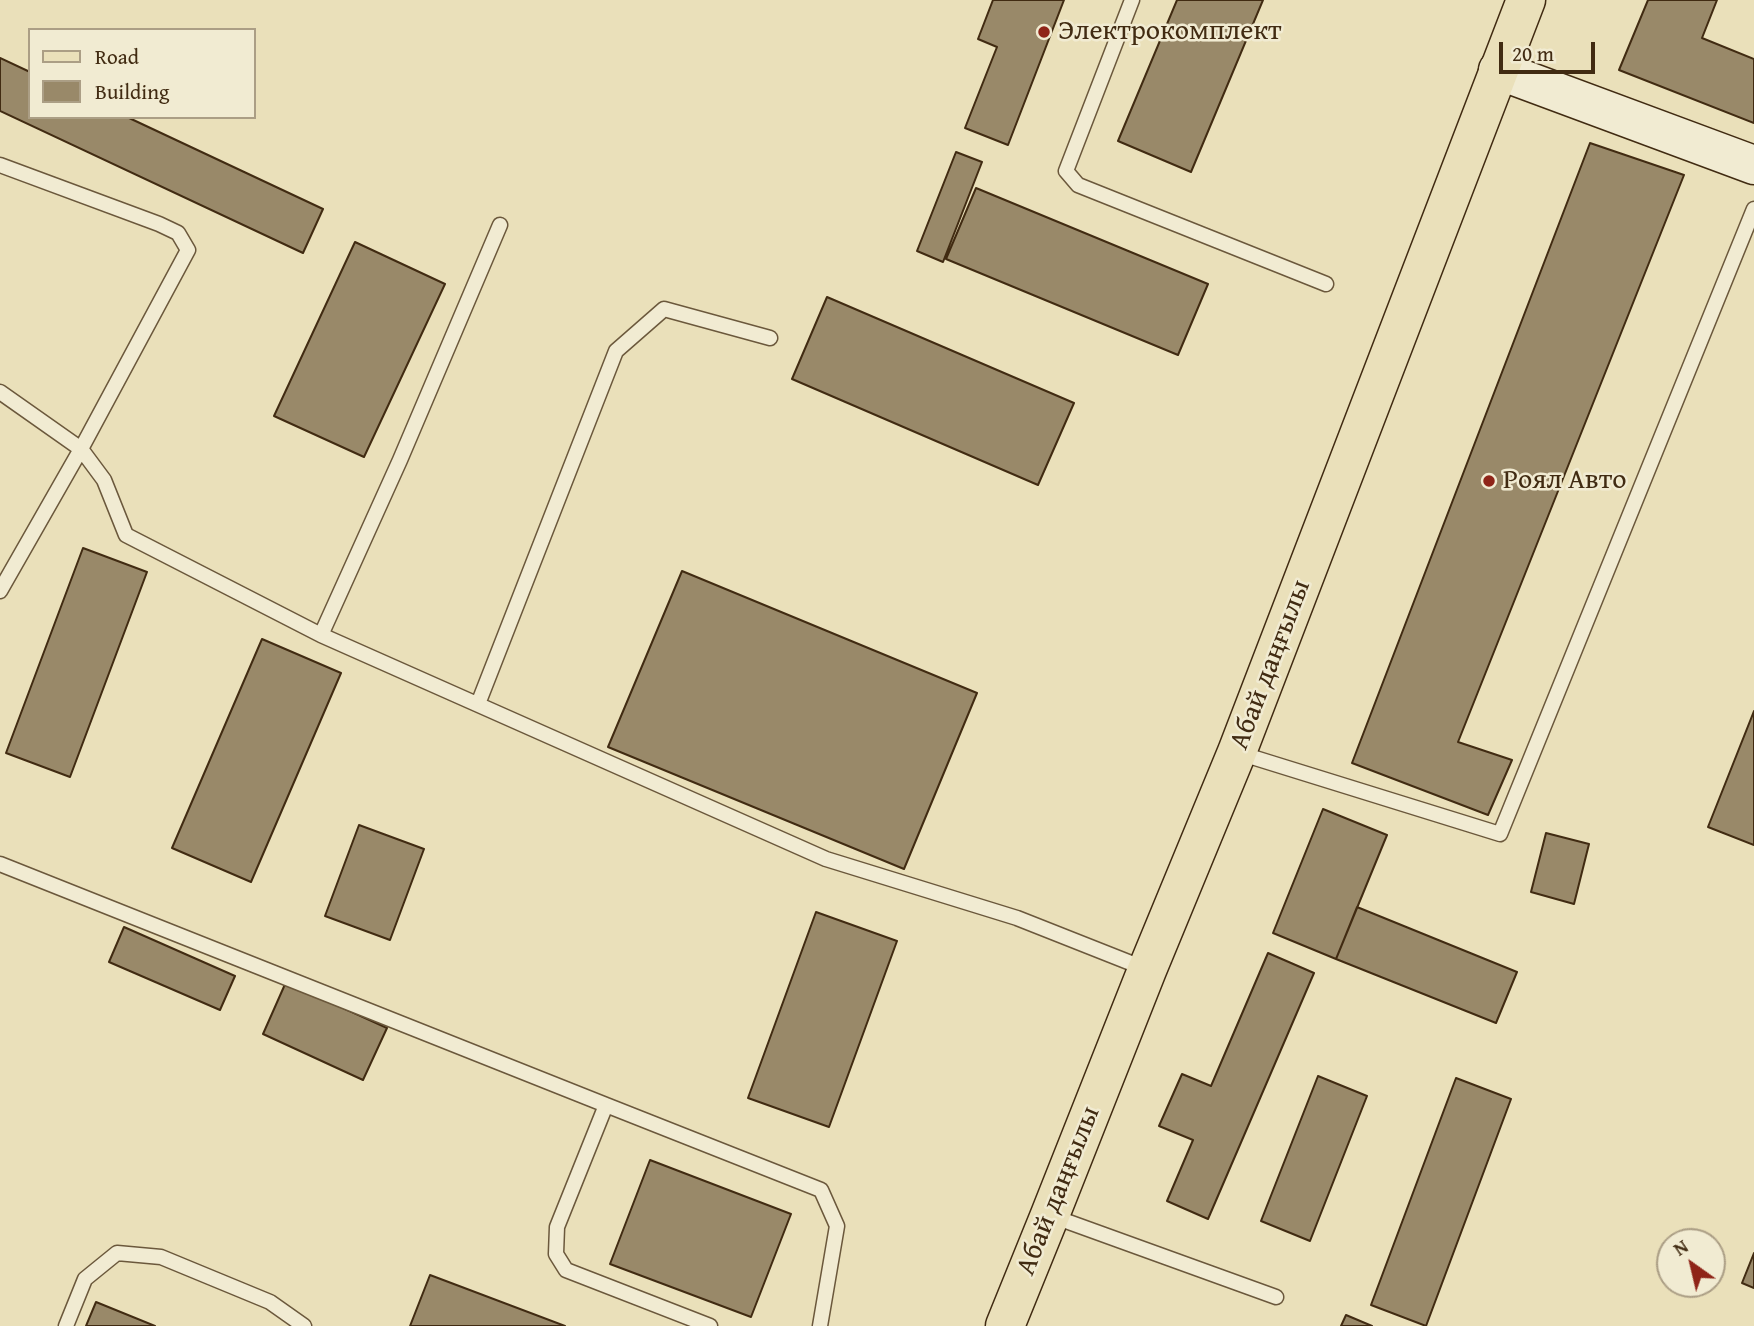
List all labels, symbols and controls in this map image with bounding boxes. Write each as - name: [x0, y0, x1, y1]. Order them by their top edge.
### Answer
- place label: Электрокомплект: [1058, 15, 1282, 49]
- marker: Электрокомплект: [1036, 24, 1052, 40]
- legend: [28, 28, 256, 119]
- scale bar: [1502, 28, 1598, 72]
- text: 20 m: [1512, 38, 1554, 69]
- text: Road: [95, 41, 139, 72]
- text: Building: [95, 76, 169, 107]
- place label: Роял Авто: [1503, 464, 1627, 498]
- marker: Роял Авто: [1481, 473, 1497, 489]
- street label: Абай даңғылы: [1223, 575, 1319, 755]
- street label: Абай даңғылы: [1010, 1102, 1108, 1280]
- north arrow: [1656, 1228, 1726, 1298]
- text: N: [1667, 1232, 1693, 1262]

